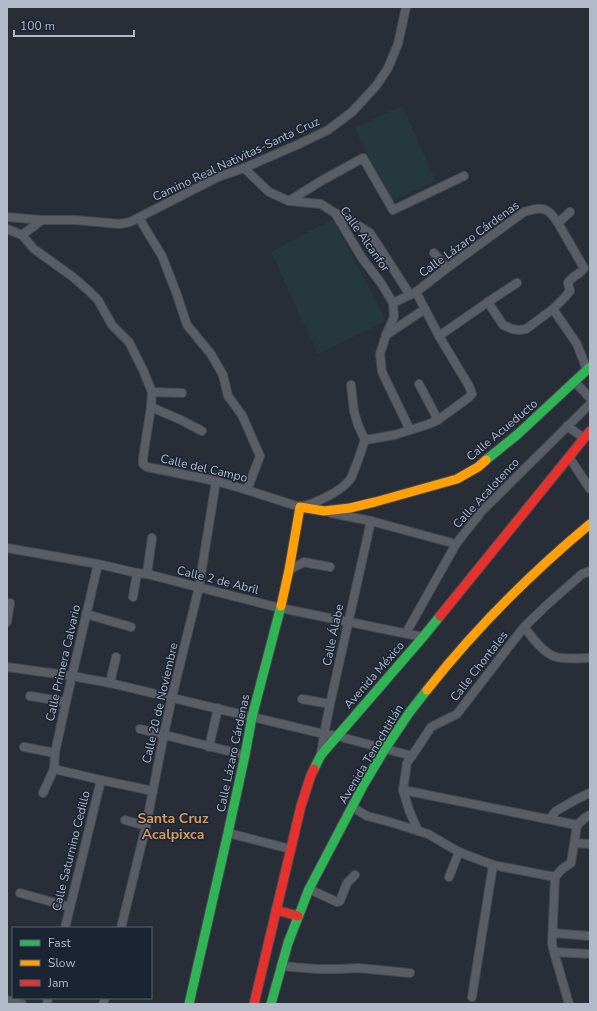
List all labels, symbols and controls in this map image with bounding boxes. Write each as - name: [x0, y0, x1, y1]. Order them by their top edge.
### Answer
- scale bar: [14, 12, 134, 38]
- text: 100 m: [20, 18, 55, 34]
- street label: Camino Real Nativitas-Santa Cruz: [150, 113, 322, 205]
- street label: Calle Lázaro Cárdenas: [416, 197, 523, 281]
- street label: Calle Alcanfor: [337, 203, 394, 275]
- street label: Calle Acueducto: [463, 395, 541, 464]
- street label: Calle del Campo: [159, 450, 249, 486]
- street label: Calle Acalotenco: [449, 454, 523, 532]
- street label: Calle 2 de Abril: [175, 562, 261, 598]
- street label: Calle Primera Calvario: [42, 603, 84, 723]
- street label: Calle Álabe: [319, 603, 347, 667]
- street label: Calle Chontales: [446, 627, 512, 705]
- street label: Avenida México: [340, 638, 408, 712]
- street label: Calle 20 de Noviembre: [138, 641, 182, 765]
- street label: Calle Lázaro Cárdenas: [213, 692, 253, 813]
- street label: Avenida Tenochtitlán: [335, 701, 407, 807]
- street label: Calle Saturnino Cedillo: [48, 789, 94, 913]
- district label: Santa Cruz Acalpixca: [137, 809, 209, 844]
- legend: [12, 927, 152, 999]
- text: Fast: [48, 935, 71, 951]
- text: Slow: [48, 955, 76, 971]
- text: Jam: [47, 975, 69, 991]

